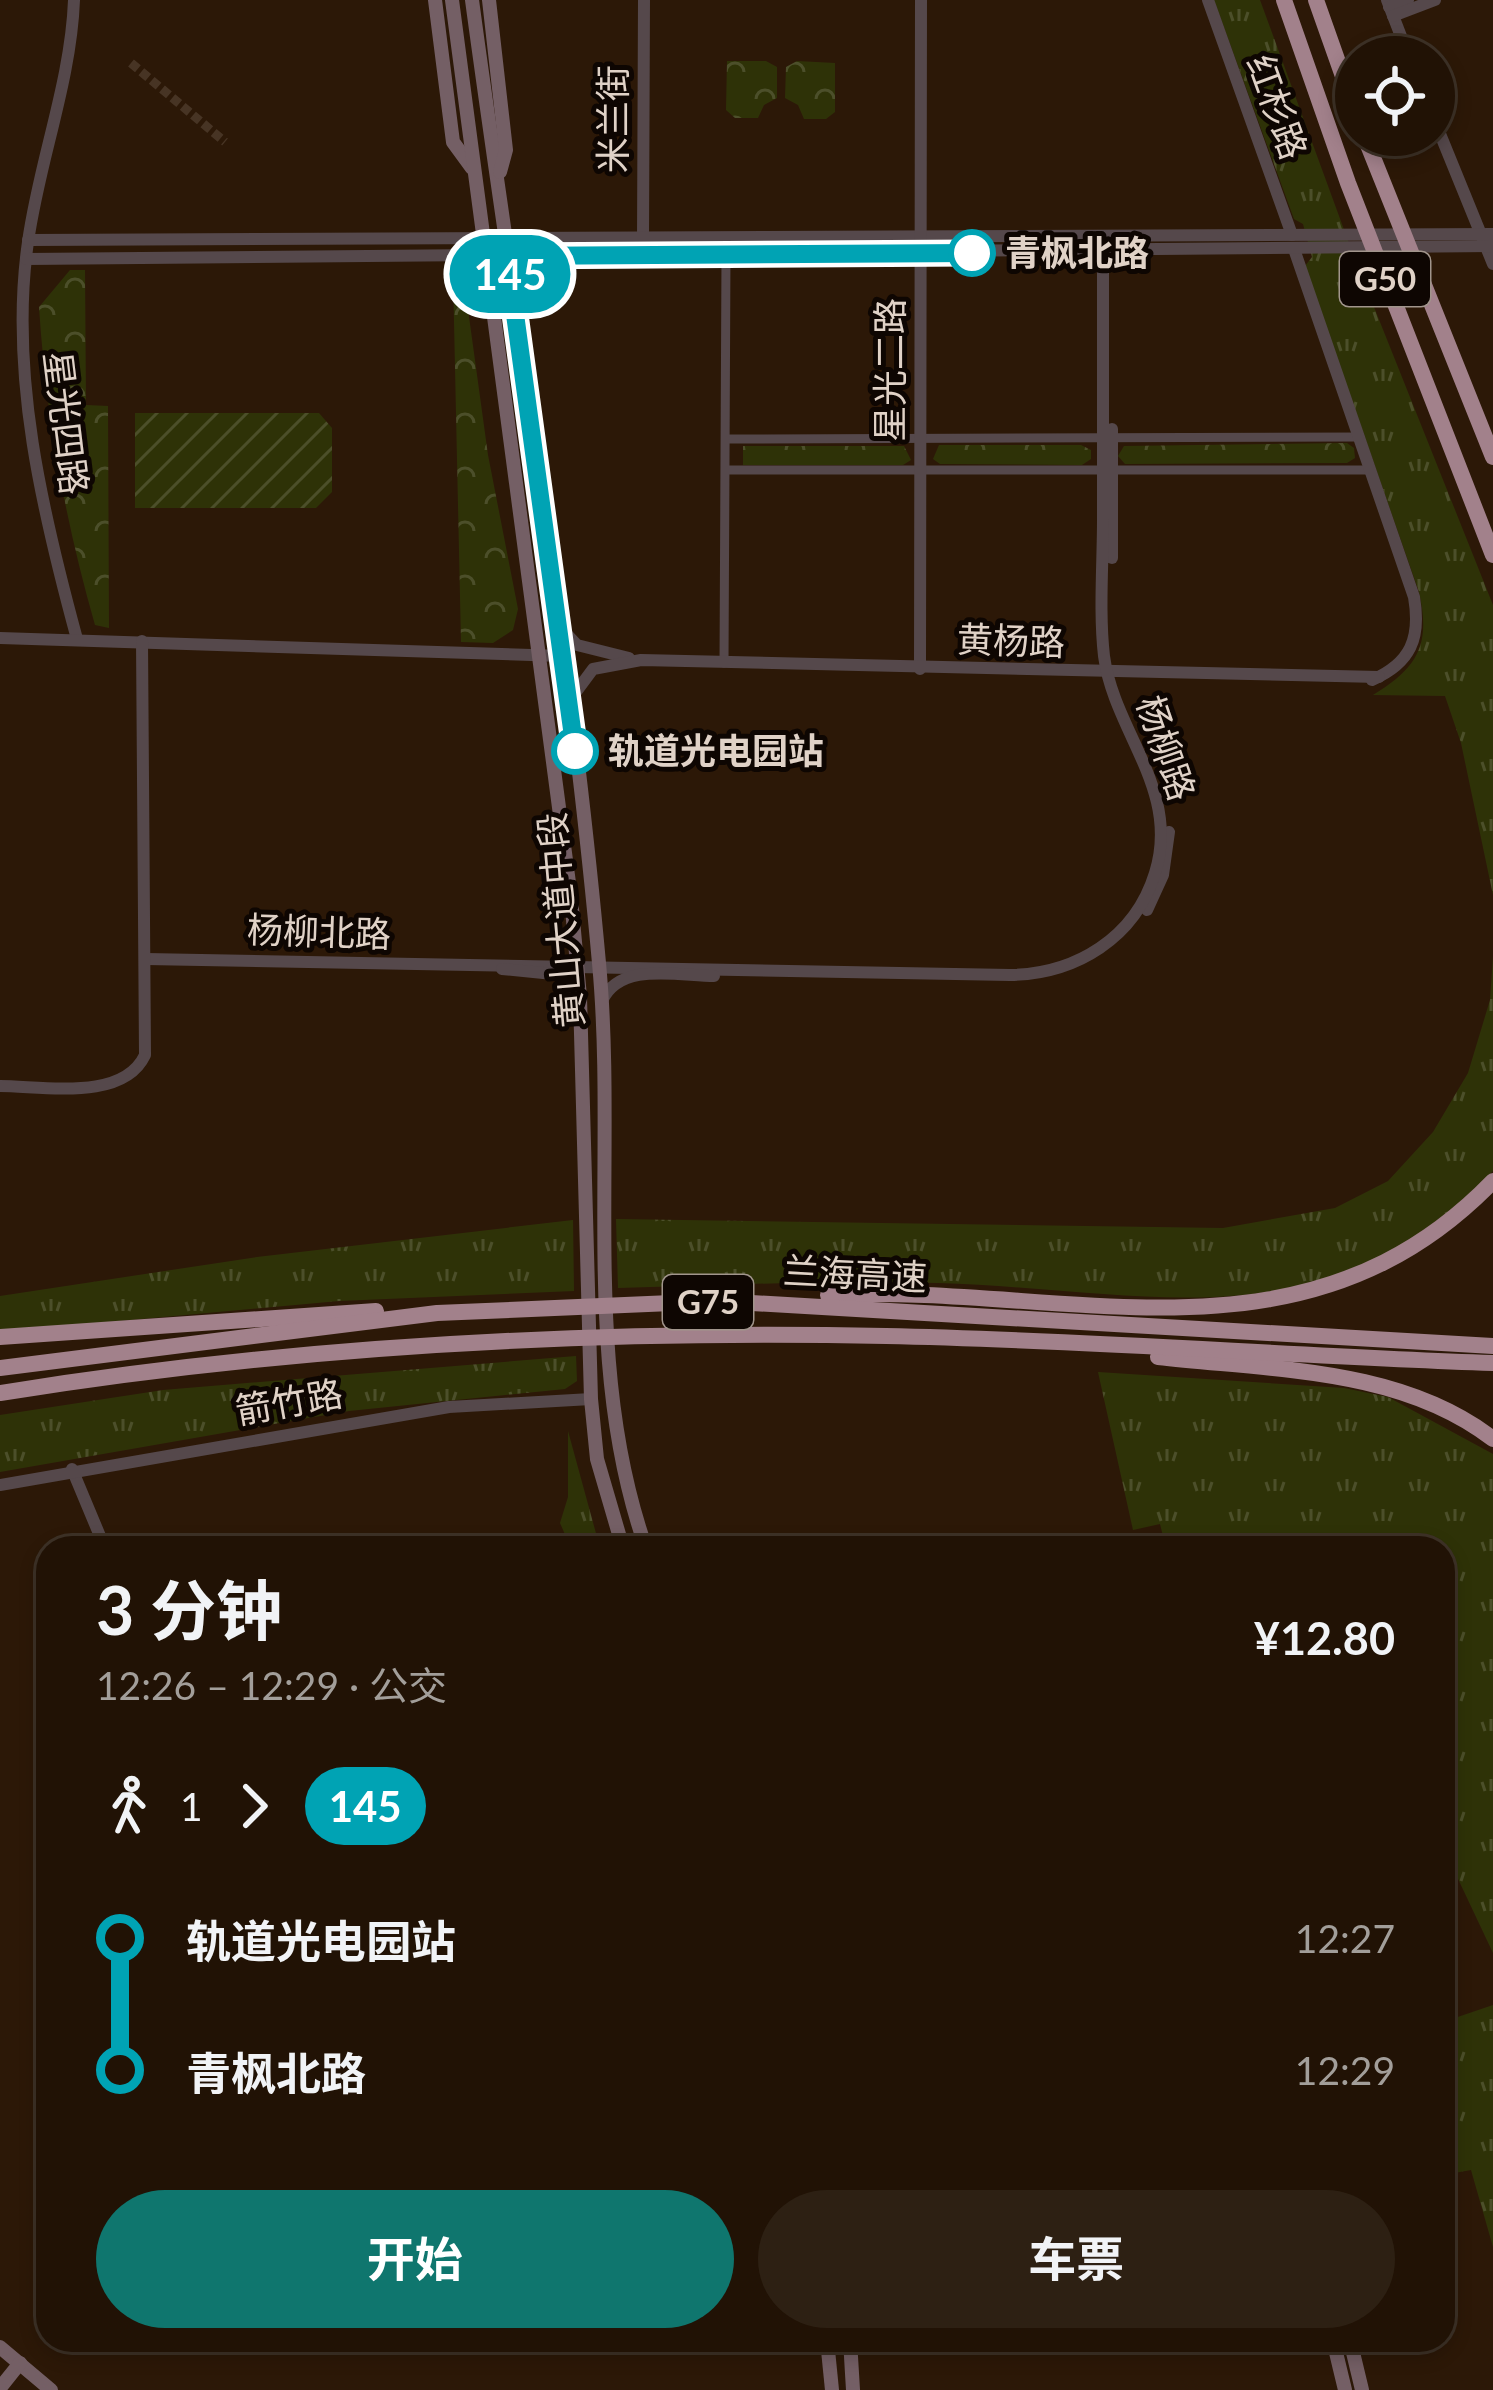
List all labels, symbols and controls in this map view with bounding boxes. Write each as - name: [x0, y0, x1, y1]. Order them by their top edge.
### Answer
- map controls: [1335, 36, 1455, 156]
- button: locate: [1335, 36, 1455, 156]
- street label: 红杉路: [1239, 48, 1317, 165]
- street label: 米兰街: [590, 65, 634, 173]
- place label: 青枫北路: [1005, 230, 1149, 274]
- marker: 青枫北路: [950, 231, 994, 275]
- line badge: 145: [441, 235, 579, 313]
- text: 145: [473, 249, 547, 299]
- road number: G50: [1340, 252, 1430, 306]
- street label: 星光二路: [867, 298, 911, 442]
- street label: 星光四路: [36, 349, 98, 497]
- street label: 黄杨路: [956, 616, 1066, 664]
- street label: 杨柳路: [1129, 689, 1205, 806]
- place label: 轨道光电园站: [608, 728, 824, 772]
- marker: 轨道光电园站: [553, 729, 597, 773]
- street label: 黄山大道中段: [529, 811, 591, 1030]
- street label: 杨柳北路: [246, 907, 392, 956]
- street label: 兰海高速: [782, 1247, 928, 1299]
- road number: G75: [663, 1275, 753, 1329]
- street label: 箭竹路: [232, 1370, 346, 1432]
- text: 3 分钟: [96, 1570, 282, 1649]
- text: ¥12.80: [1254, 1611, 1395, 1665]
- text: 12:26 – 12:29 · 公交: [96, 1662, 447, 1708]
- icon: walk: [96, 1773, 162, 1839]
- icon: forward: [221, 1773, 287, 1839]
- text: 145: [329, 1781, 402, 1831]
- text: 1: [180, 1783, 203, 1829]
- text: 轨道光电园站: [186, 1914, 456, 1968]
- text: 12:27: [1295, 1915, 1395, 1961]
- text: 青枫北路: [186, 2046, 366, 2100]
- text: 12:29: [1295, 2047, 1395, 2093]
- button: 开始: [96, 2190, 734, 2328]
- button: 车票: [758, 2190, 1395, 2328]

